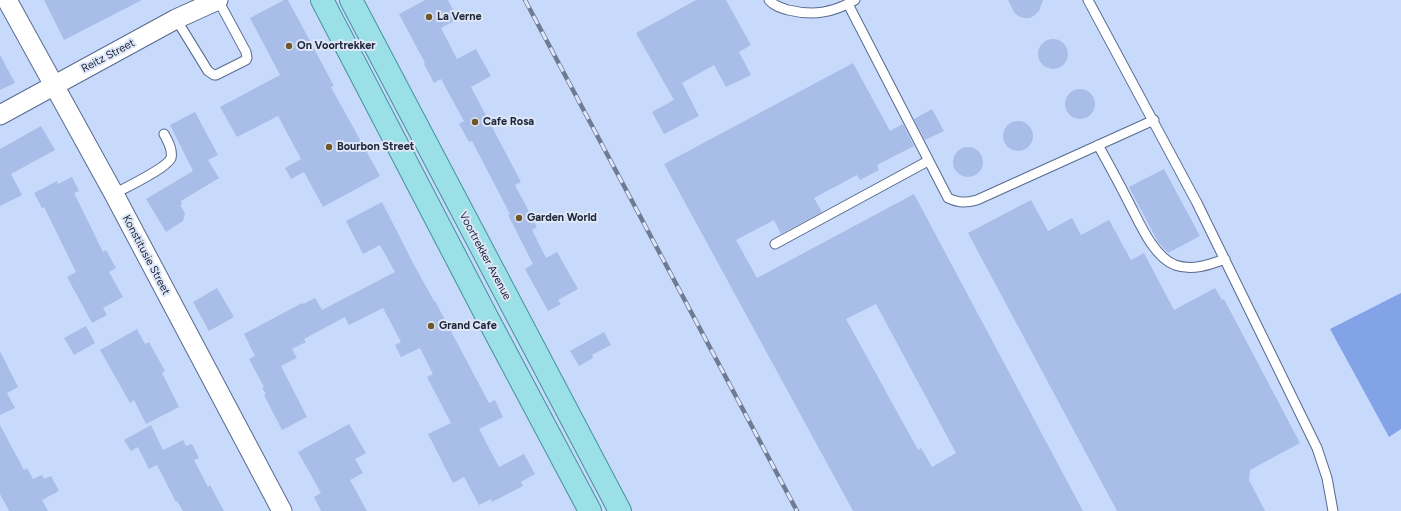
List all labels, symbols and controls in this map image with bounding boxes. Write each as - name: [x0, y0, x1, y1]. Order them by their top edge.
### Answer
- place label: La Verne: [437, 10, 481, 24]
- marker: La Verne: [424, 12, 434, 22]
- street label: Reitz Street: [79, 36, 137, 76]
- place label: On Voortrekker: [297, 39, 375, 53]
- marker: On Voortrekker: [284, 41, 294, 51]
- place label: Cafe Rosa: [483, 115, 534, 129]
- marker: Cafe Rosa: [470, 117, 480, 127]
- place label: Bourbon Street: [337, 140, 414, 154]
- marker: Bourbon Street: [324, 142, 334, 152]
- street label: Voortrekker Avenue: [456, 210, 514, 302]
- place label: Garden World: [527, 211, 597, 225]
- street label: Konstitusie Street: [119, 213, 173, 297]
- marker: Garden World: [514, 213, 524, 223]
- place label: Grand Cafe: [439, 319, 497, 333]
- marker: Grand Cafe: [426, 321, 436, 331]

